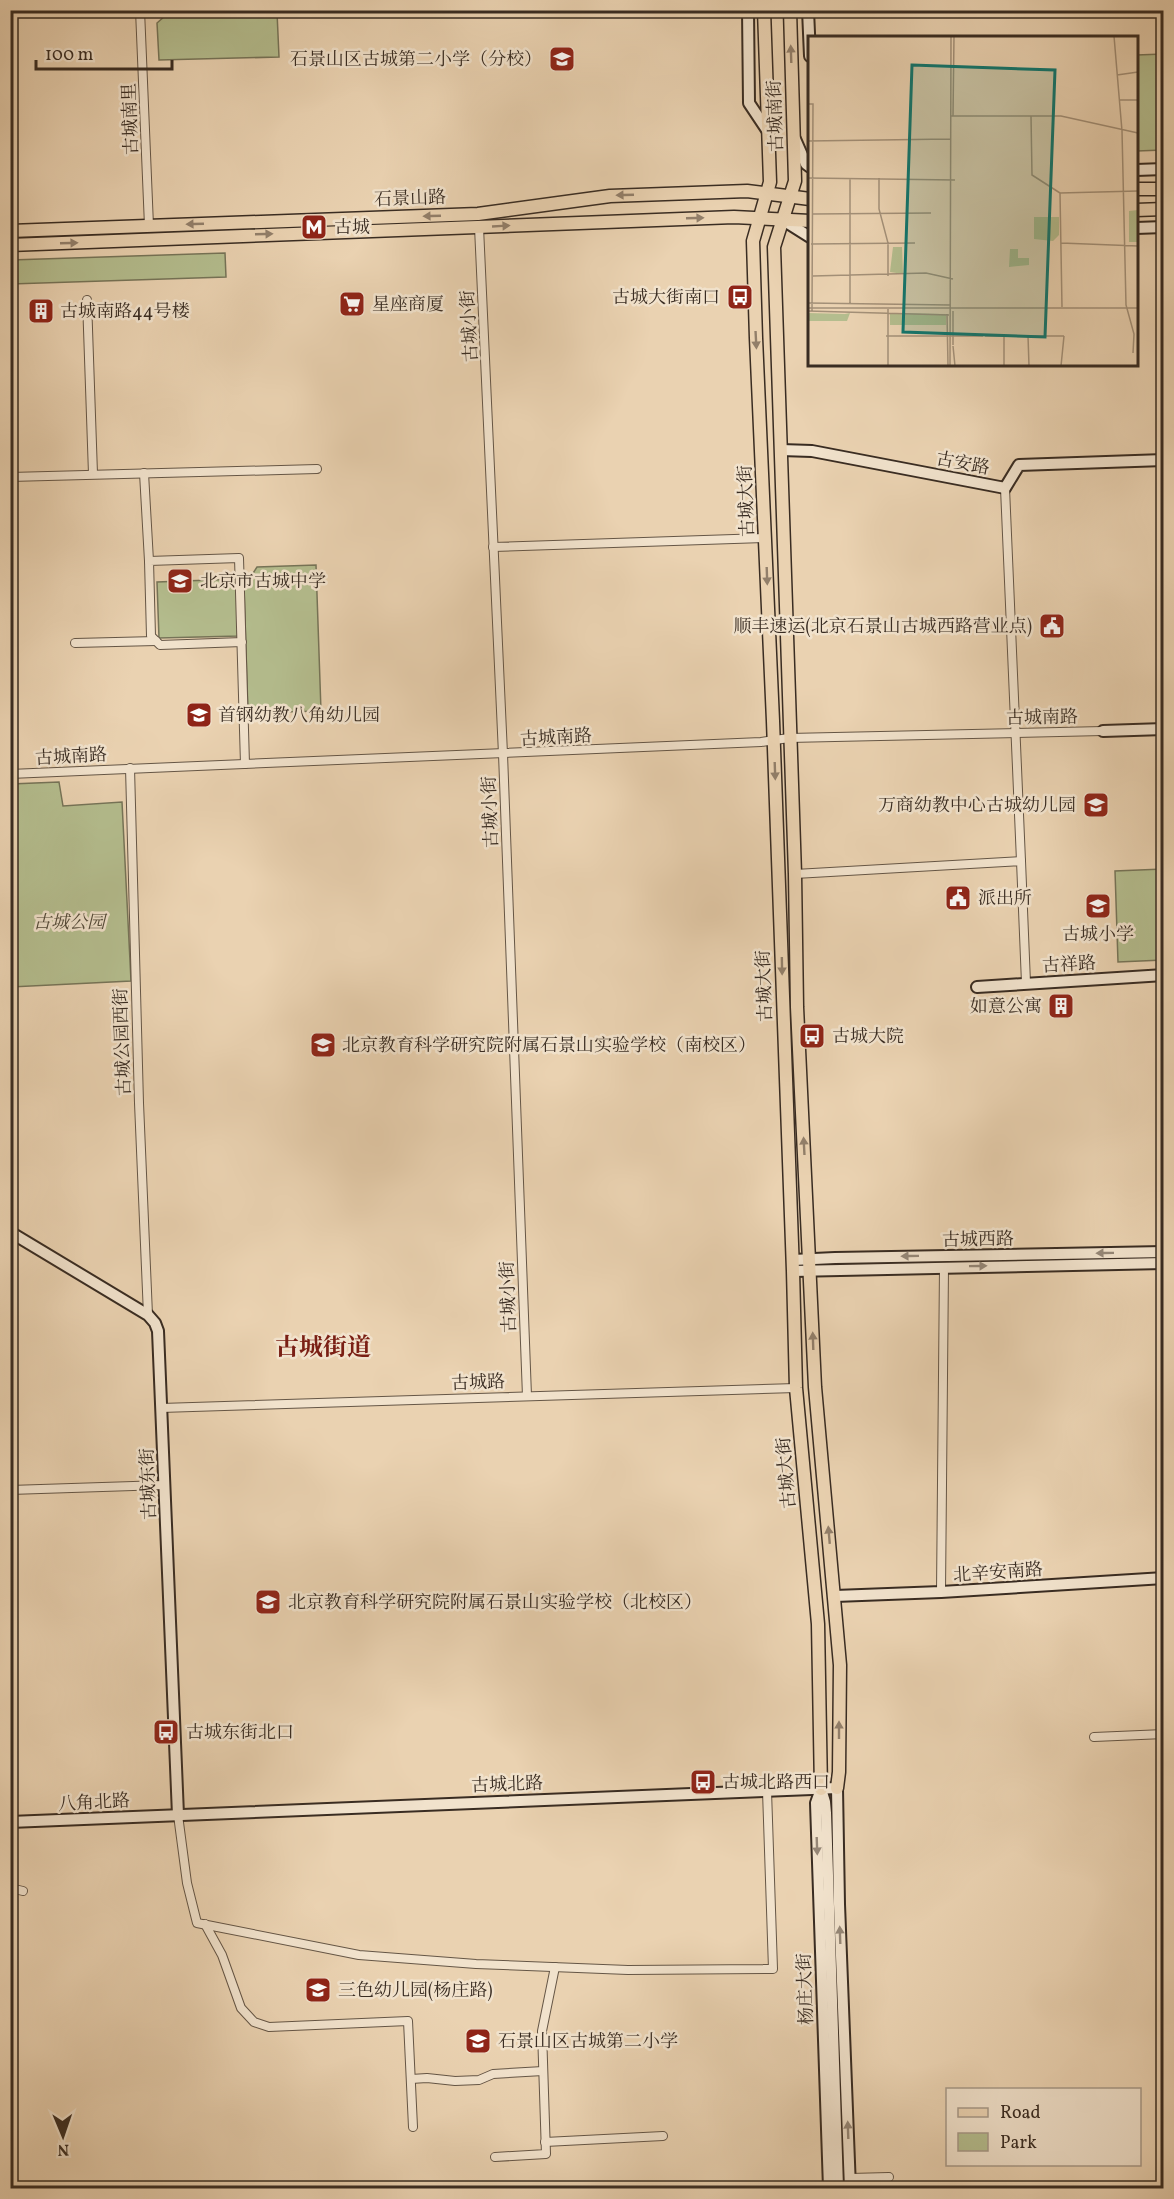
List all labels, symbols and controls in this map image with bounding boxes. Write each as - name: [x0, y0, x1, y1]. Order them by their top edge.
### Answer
- scale bar: [36, 33, 172, 71]
- inset map: [808, 36, 1138, 366]
- text: 100 m: [45, 43, 94, 68]
- school or university icon: 石景山区古城第二小学（分校）: [547, 44, 577, 74]
- one-way arrow: [786, 45, 796, 64]
- place label: 石景山区古城第二小学（分校）: [290, 48, 542, 73]
- street label: 古城南街: [763, 80, 790, 152]
- street label: 古城南里: [118, 83, 145, 155]
- street label: 石景山路: [374, 186, 446, 213]
- one-way arrow: [616, 191, 635, 200]
- one-way arrow: [422, 211, 441, 220]
- metro station icon: 古城: [299, 212, 329, 242]
- one-way arrow: [686, 214, 705, 223]
- place label: 古城: [334, 216, 370, 241]
- one-way arrow: [185, 220, 204, 229]
- one-way arrow: [491, 221, 510, 230]
- one-way arrow: [254, 230, 273, 239]
- one-way arrow: [59, 238, 78, 247]
- bus stop icon: 古城大街南口: [725, 282, 755, 312]
- place label: 古城大街南口: [612, 286, 720, 311]
- supermarket icon: 星座商厦: [337, 289, 367, 319]
- street label: 古城小街: [456, 289, 485, 363]
- place label: 星座商厦: [372, 293, 444, 318]
- building icon: 古城南路44号楼: [26, 296, 56, 326]
- place label: 古城南路44号楼: [60, 300, 190, 325]
- one-way arrow: [751, 330, 760, 349]
- street label: 古安路: [934, 447, 992, 482]
- street label: 古城大街: [734, 465, 761, 537]
- school or university icon: 北京市古城中学: [165, 566, 195, 596]
- one-way arrow: [763, 567, 772, 586]
- place label: 北京市古城中学: [200, 570, 326, 595]
- public building icon: 顺丰速运(北京石景山古城西路营业点): [1037, 611, 1067, 641]
- place label: 顺丰速运(北京石景山古城西路营业点): [734, 615, 1032, 640]
- school or university icon: 首钢幼教八角幼儿园: [184, 700, 214, 730]
- place label: 首钢幼教八角幼儿园: [218, 704, 380, 729]
- street label: 古城南路: [1006, 705, 1078, 732]
- street label: 古城南路: [519, 724, 593, 753]
- street label: 古城南路: [34, 743, 108, 772]
- one-way arrow: [770, 762, 779, 781]
- street label: 古城小街: [478, 776, 505, 848]
- school or university icon: 万商幼教中心古城幼儿园: [1081, 790, 1111, 820]
- place label: 万商幼教中心古城幼儿园: [878, 794, 1076, 819]
- public building icon: 派出所: [943, 883, 973, 913]
- place label: 派出所: [978, 887, 1032, 912]
- school or university icon: 古城小学: [1083, 891, 1113, 921]
- park label: 古城公园: [33, 911, 108, 936]
- place label: 古城小学: [1062, 923, 1134, 948]
- street label: 古城大街: [752, 950, 779, 1022]
- street label: 古祥路: [1041, 952, 1097, 979]
- one-way arrow: [777, 956, 786, 975]
- street label: 古城公园西街: [109, 988, 138, 1096]
- building icon: 如意公寓: [1046, 991, 1076, 1021]
- place label: 如意公寓: [970, 995, 1042, 1020]
- bus stop icon: 古城大院: [797, 1021, 827, 1051]
- place label: 古城大院: [832, 1025, 904, 1050]
- school or university icon: 北京教育科学研究院附属石景山实验学校（南校区）: [308, 1030, 338, 1060]
- place label: 北京教育科学研究院附属石景山实验学校（南校区）: [342, 1034, 756, 1059]
- one-way arrow: [799, 1137, 808, 1156]
- street label: 古城西路: [942, 1227, 1014, 1254]
- one-way arrow: [1096, 1248, 1115, 1258]
- one-way arrow: [901, 1251, 920, 1261]
- street label: 古城小街: [496, 1261, 523, 1333]
- one-way arrow: [968, 1262, 987, 1271]
- one-way arrow: [808, 1331, 818, 1350]
- district label: 古城街道: [275, 1332, 371, 1366]
- street label: 古城路: [451, 1370, 505, 1397]
- street label: 古城大街: [772, 1436, 803, 1510]
- street label: 古城东街: [136, 1448, 163, 1520]
- one-way arrow: [824, 1526, 834, 1545]
- street label: 北辛安南路: [952, 1558, 1044, 1589]
- school or university icon: 北京教育科学研究院附属石景山实验学校（北校区）: [253, 1587, 283, 1617]
- place label: 北京教育科学研究院附属石景山实验学校（北校区）: [288, 1591, 702, 1616]
- bus stop icon: 古城东街北口: [151, 1717, 181, 1747]
- one-way arrow: [834, 1720, 844, 1739]
- place label: 古城东街北口: [186, 1721, 294, 1746]
- bus stop icon: 古城北路西口: [688, 1767, 718, 1797]
- place label: 古城北路西口: [722, 1771, 830, 1796]
- street label: 古城北路: [471, 1772, 543, 1799]
- street label: 八角北路: [57, 1789, 131, 1818]
- one-way arrow: [812, 1837, 822, 1856]
- one-way arrow: [836, 1926, 845, 1945]
- street label: 杨庄大街: [793, 1953, 820, 2025]
- school or university icon: 三色幼儿园(杨庄路): [303, 1975, 333, 2005]
- place label: 三色幼儿园(杨庄路): [338, 1979, 492, 2004]
- school or university icon: 石景山区古城第二小学: [463, 2026, 493, 2056]
- place label: 石景山区古城第二小学: [498, 2030, 678, 2055]
- legend: [946, 2088, 1141, 2166]
- text: Road: [1000, 2101, 1041, 2126]
- north arrow: [33, 2106, 93, 2166]
- one-way arrow: [843, 2121, 852, 2140]
- text: Park: [1000, 2131, 1037, 2156]
- text: N: [57, 2138, 70, 2160]

